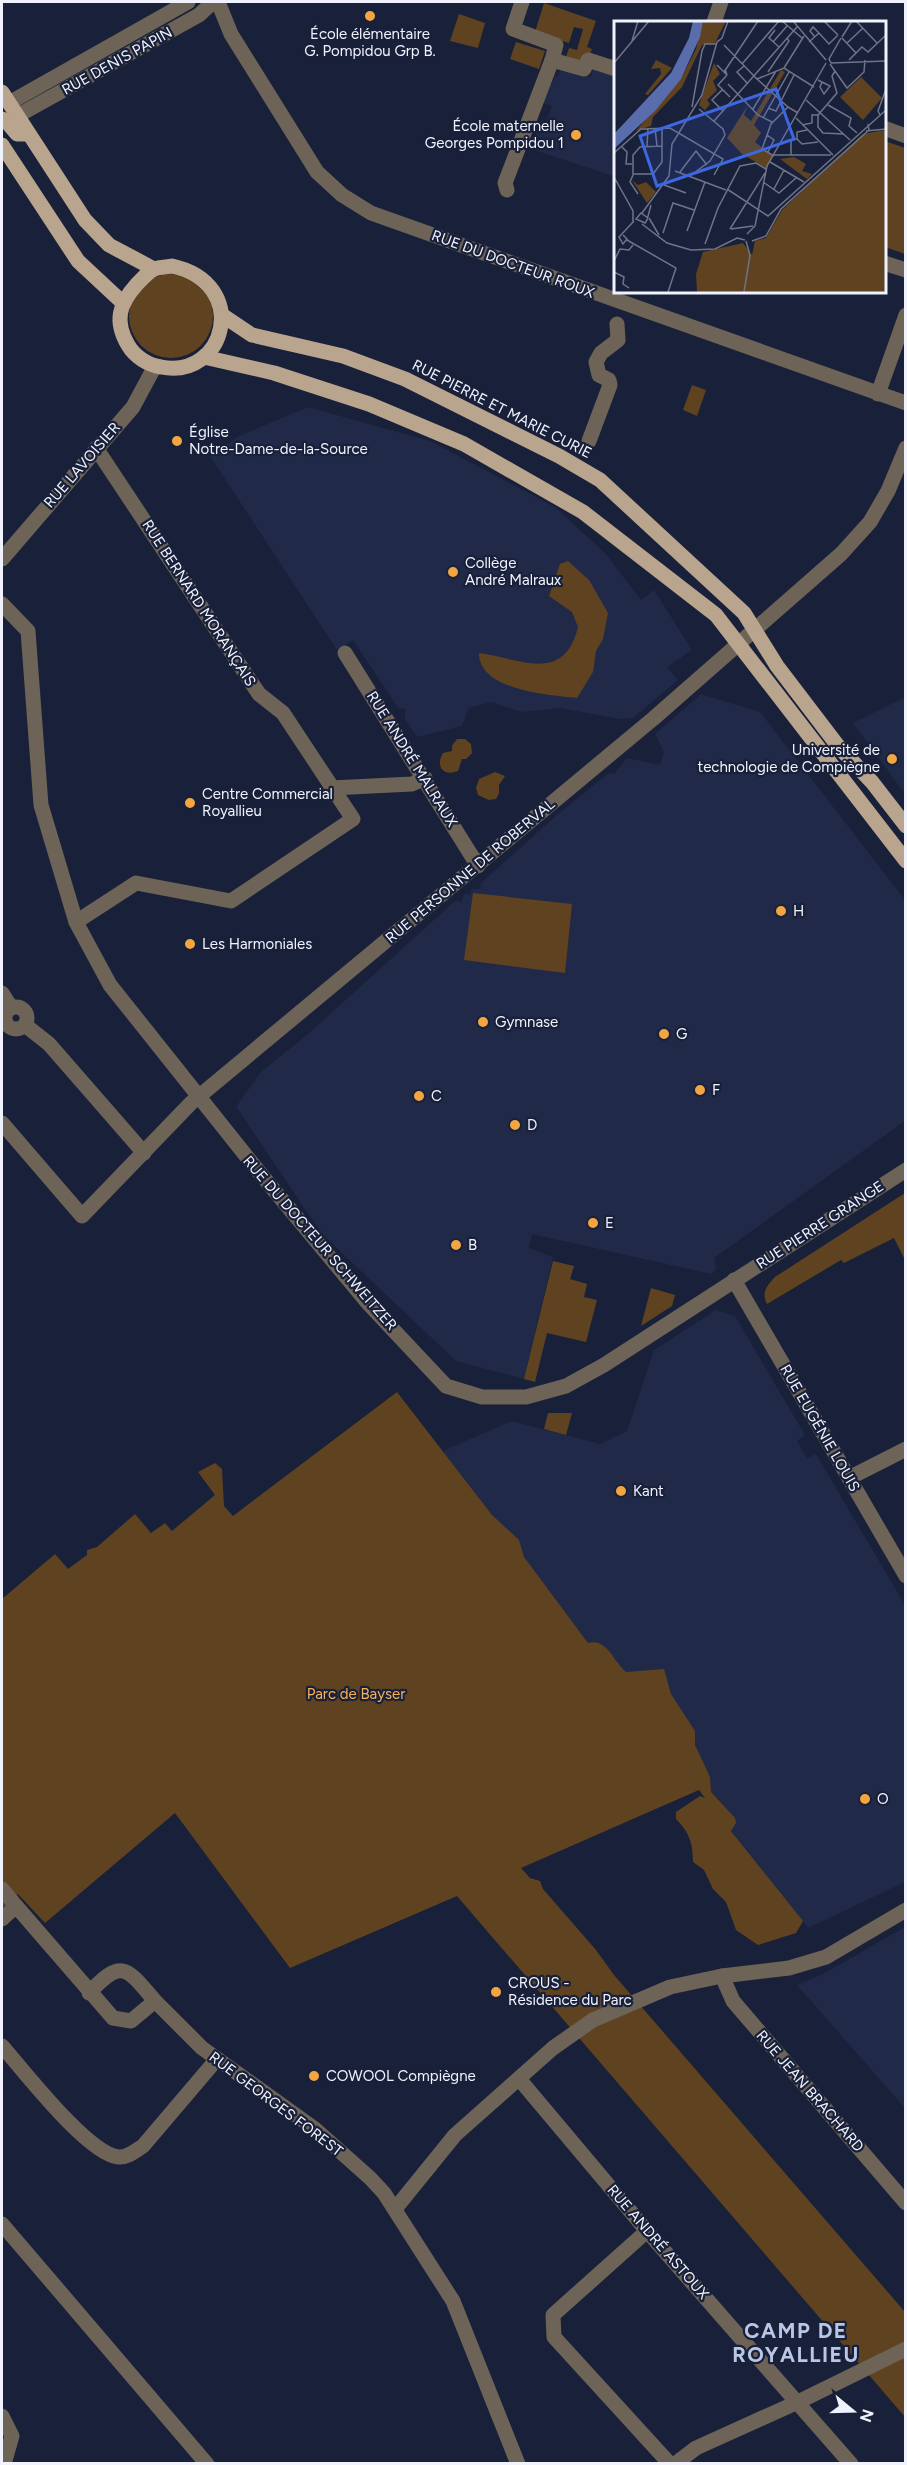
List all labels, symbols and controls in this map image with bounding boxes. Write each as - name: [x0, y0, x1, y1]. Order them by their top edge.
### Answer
- marker: École élémentaire G. Pompidou Grp B.: [363, 9, 377, 23]
- inset map: [614, 21, 886, 292]
- street label: RUE DENIS PAPIN: [59, 23, 175, 99]
- place label: École élémentaire G. Pompidou Grp B.: [304, 25, 436, 60]
- place label: École maternelle Georges Pompidou 1: [425, 117, 564, 152]
- marker: École maternelle Georges Pompidou 1: [569, 128, 583, 142]
- street label: RUE DU DOCTEUR ROUX: [429, 226, 597, 302]
- street label: RUE PIERRE ET MARIE CURIE: [409, 356, 595, 462]
- street label: RUE LAVOISIER: [40, 419, 124, 511]
- place label: Église Notre-Dame-de-la-Source: [189, 423, 368, 458]
- marker: Église Notre-Dame-de-la-Source: [170, 434, 184, 448]
- street label: RUE BERNARD MORANÇAIS: [138, 516, 260, 690]
- place label: Collège André Malraux: [465, 554, 561, 589]
- marker: Collège André Malraux: [446, 565, 460, 579]
- street label: RUE ANDRÉ MALRAUX: [363, 688, 462, 831]
- place label: Université de technologie de Compiègne: [698, 741, 880, 776]
- marker: Université de technologie de Compiègne: [885, 752, 899, 766]
- place label: Centre Commercial Royallieu: [202, 785, 333, 820]
- street label: RUE PERSONNE DE ROBERVAL: [382, 795, 558, 947]
- marker: Centre Commercial Royallieu: [183, 796, 197, 810]
- place label: H: [793, 902, 804, 920]
- marker: H: [774, 904, 788, 918]
- place label: Les Harmoniales: [202, 935, 312, 953]
- marker: Les Harmoniales: [183, 937, 197, 951]
- place label: Gymnase: [495, 1013, 558, 1031]
- marker: Gymnase: [476, 1015, 490, 1029]
- place label: G: [676, 1025, 687, 1043]
- marker: G: [657, 1027, 671, 1041]
- place label: F: [712, 1081, 720, 1099]
- marker: F: [693, 1083, 707, 1097]
- place label: C: [431, 1087, 442, 1105]
- marker: C: [412, 1089, 426, 1103]
- place label: D: [527, 1116, 537, 1134]
- marker: D: [508, 1118, 522, 1132]
- street label: RUE DU DOCTEUR SCHWEITZER: [239, 1152, 401, 1334]
- street label: RUE PIERRE GRANGE: [753, 1177, 887, 1273]
- place label: E: [605, 1214, 614, 1232]
- marker: E: [586, 1216, 600, 1230]
- place label: B: [468, 1236, 477, 1254]
- marker: B: [449, 1238, 463, 1252]
- street label: RUE EUGÉNIE LOUIS: [776, 1361, 864, 1495]
- place label: Kant: [633, 1482, 664, 1500]
- marker: Kant: [614, 1484, 628, 1498]
- park label: Parc de Bayser: [307, 1685, 405, 1703]
- place label: O: [877, 1790, 889, 1808]
- marker: O: [858, 1792, 872, 1806]
- place label: CROUS - Résidence du Parc: [508, 1974, 632, 2009]
- marker: CROUS - Résidence du Parc: [489, 1985, 503, 1999]
- street label: RUE JEAN BRACHARD: [752, 2027, 868, 2155]
- street label: RUE GEORGES FOREST: [206, 2048, 347, 2161]
- place label: COWOOL Compiègne: [326, 2067, 476, 2085]
- marker: COWOOL Compiègne: [307, 2069, 321, 2083]
- street label: RUE ANDRÉ ASTOUX: [603, 2181, 713, 2303]
- district label: CAMP DE ROYALLIEU: [732, 2318, 860, 2367]
- north arrow: [823, 2381, 883, 2441]
- text: N: [856, 2407, 878, 2425]

